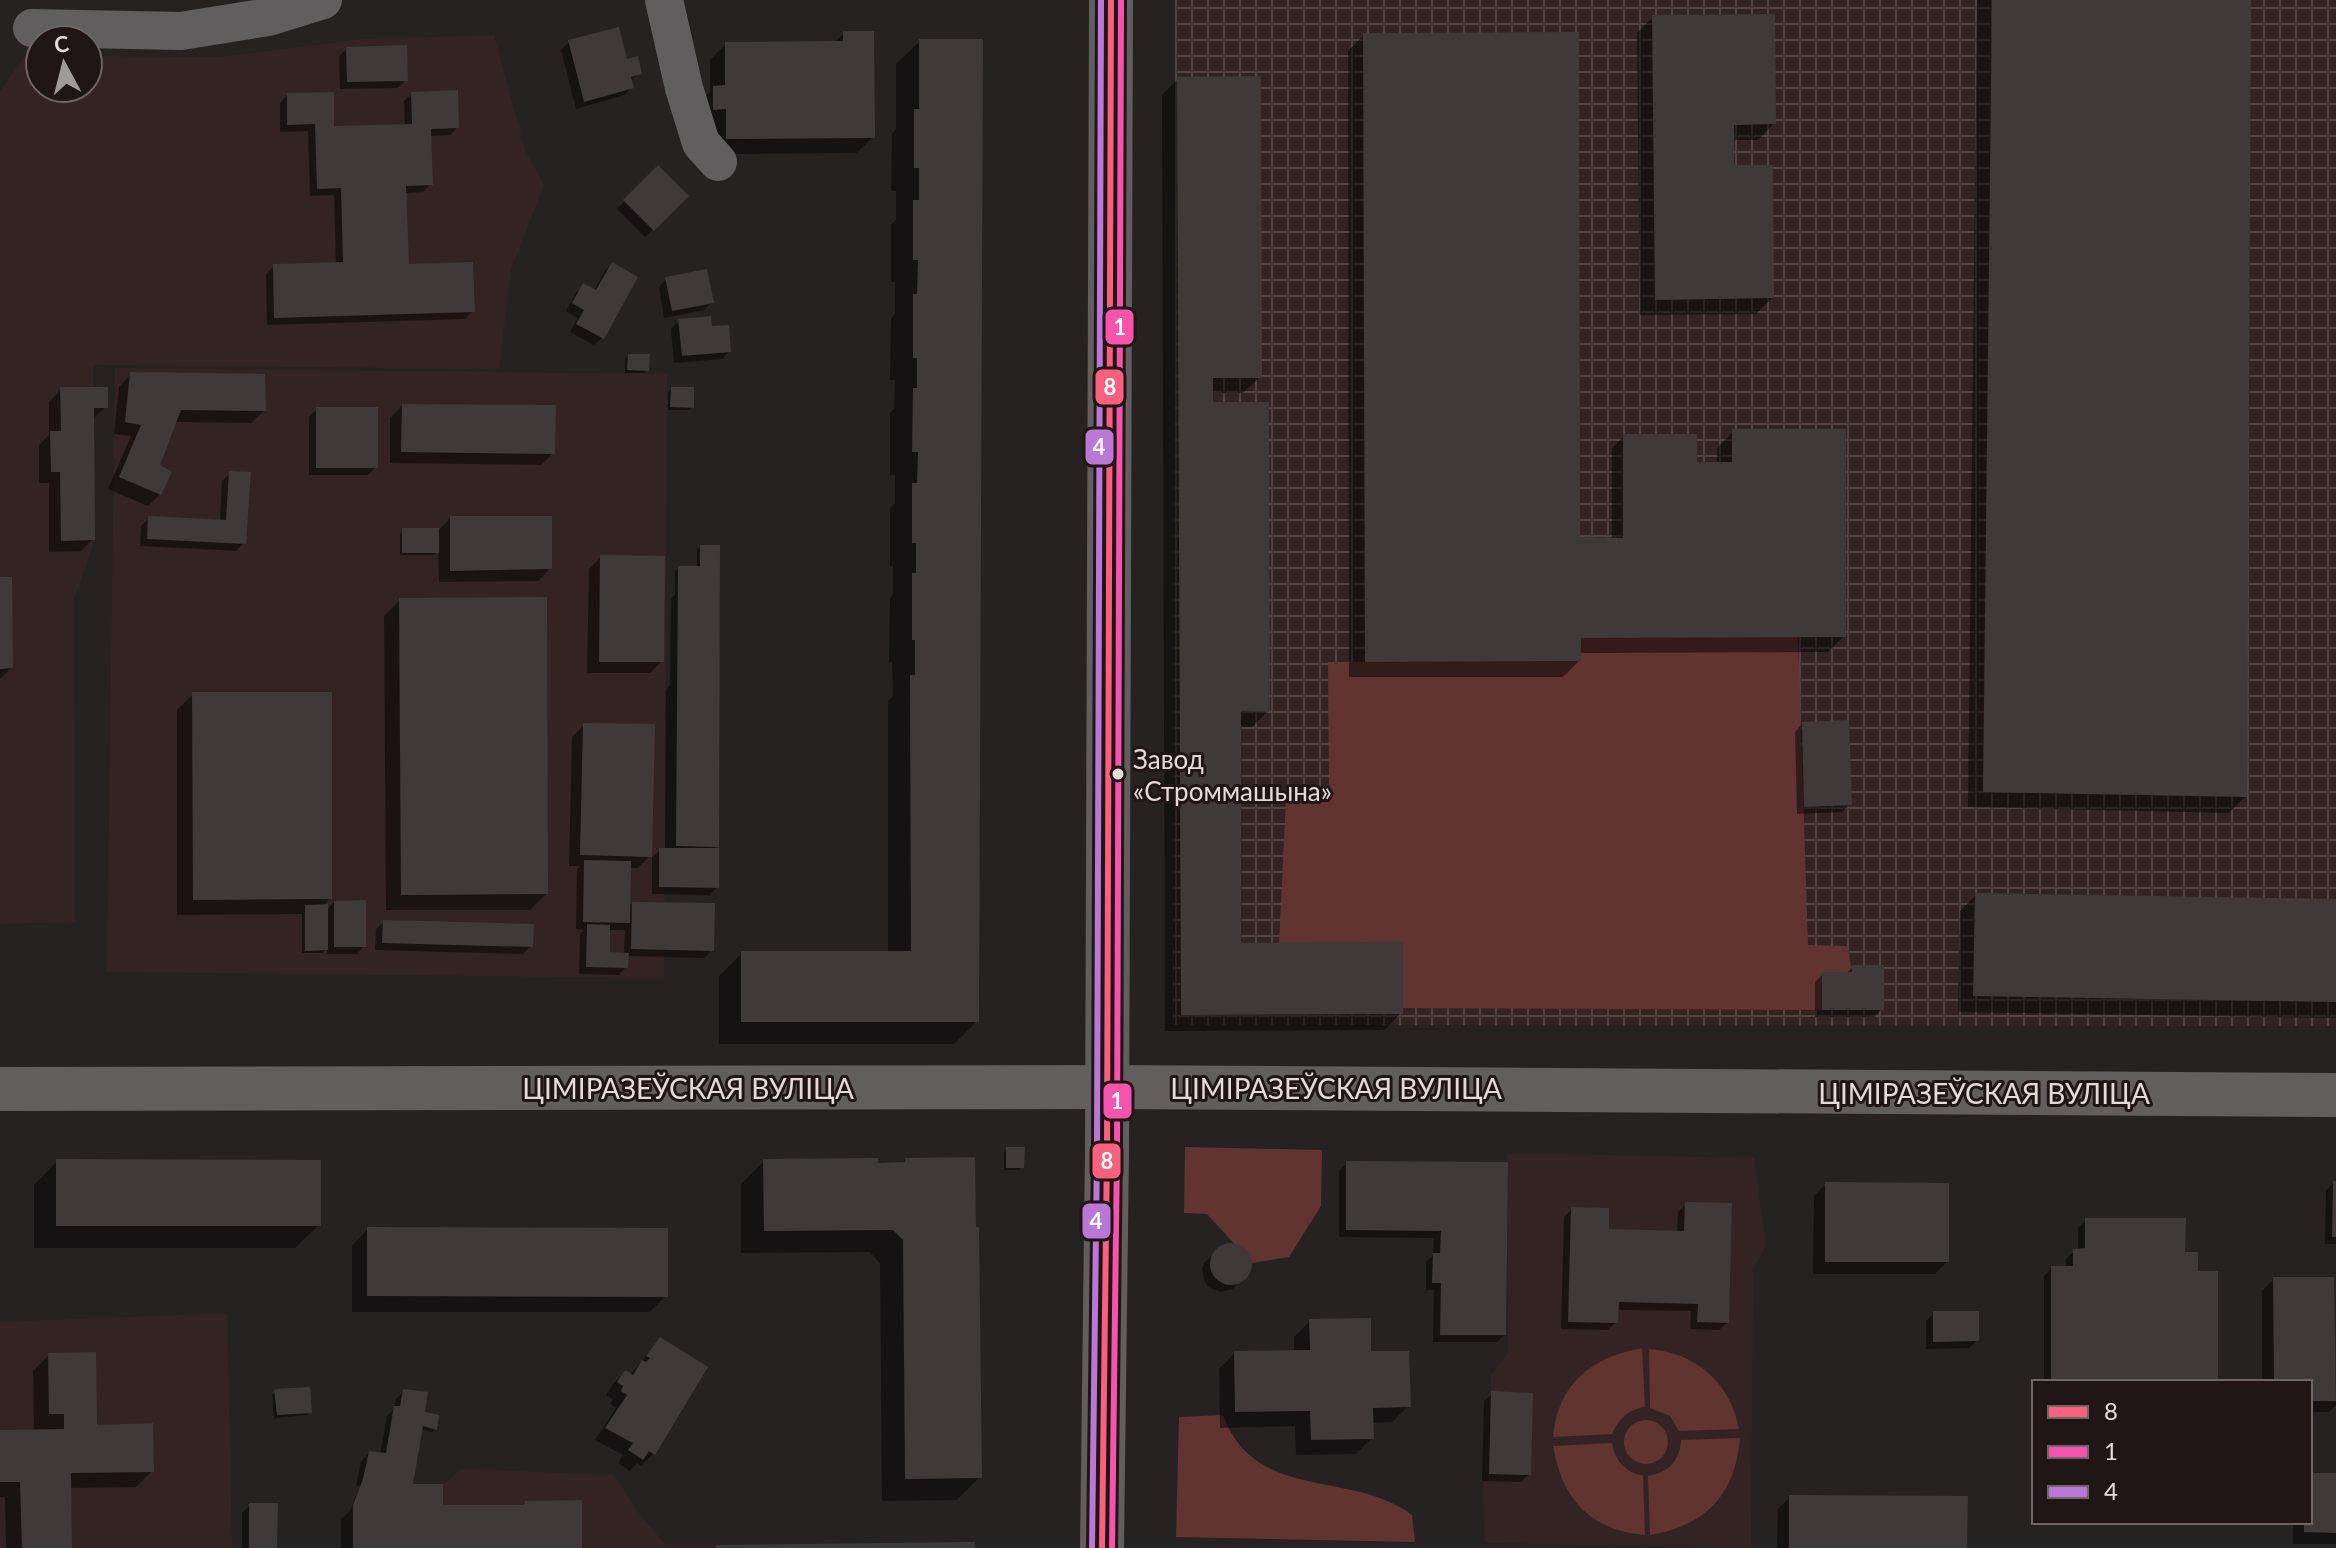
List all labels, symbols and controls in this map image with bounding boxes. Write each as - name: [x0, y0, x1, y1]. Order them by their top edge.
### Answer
- north arrow: [24, 24, 104, 104]
- text: С: [53, 29, 71, 58]
- line badge: 1: [1104, 308, 1135, 346]
- text: 1: [1114, 313, 1126, 340]
- line badge: 8: [1094, 368, 1125, 406]
- text: 8: [1104, 373, 1116, 400]
- line badge: 4: [1084, 428, 1115, 466]
- text: 4: [1093, 433, 1106, 460]
- place label: Завод «Строммашына»: [1133, 743, 1332, 807]
- marker: Завод «Строммашына»: [1110, 766, 1126, 782]
- street label: ЦІМІРАЗЕЎСКАЯ ВУЛІЦА: [522, 1071, 854, 1105]
- street label: ЦІМІРАЗЕЎСКАЯ ВУЛІЦА: [1170, 1071, 1502, 1105]
- street label: ЦІМІРАЗЕЎСКАЯ ВУЛІЦА: [1818, 1076, 2150, 1110]
- line badge: 1: [1102, 1082, 1133, 1120]
- text: 1: [1111, 1087, 1123, 1114]
- line badge: 8: [1091, 1142, 1122, 1180]
- text: 8: [1101, 1147, 1113, 1174]
- line badge: 4: [1081, 1202, 1112, 1240]
- text: 4: [1090, 1207, 1103, 1234]
- legend: [2032, 1380, 2312, 1524]
- text: 8: [2104, 1396, 2118, 1425]
- text: 1: [2104, 1436, 2118, 1465]
- text: 4: [2104, 1476, 2118, 1505]

